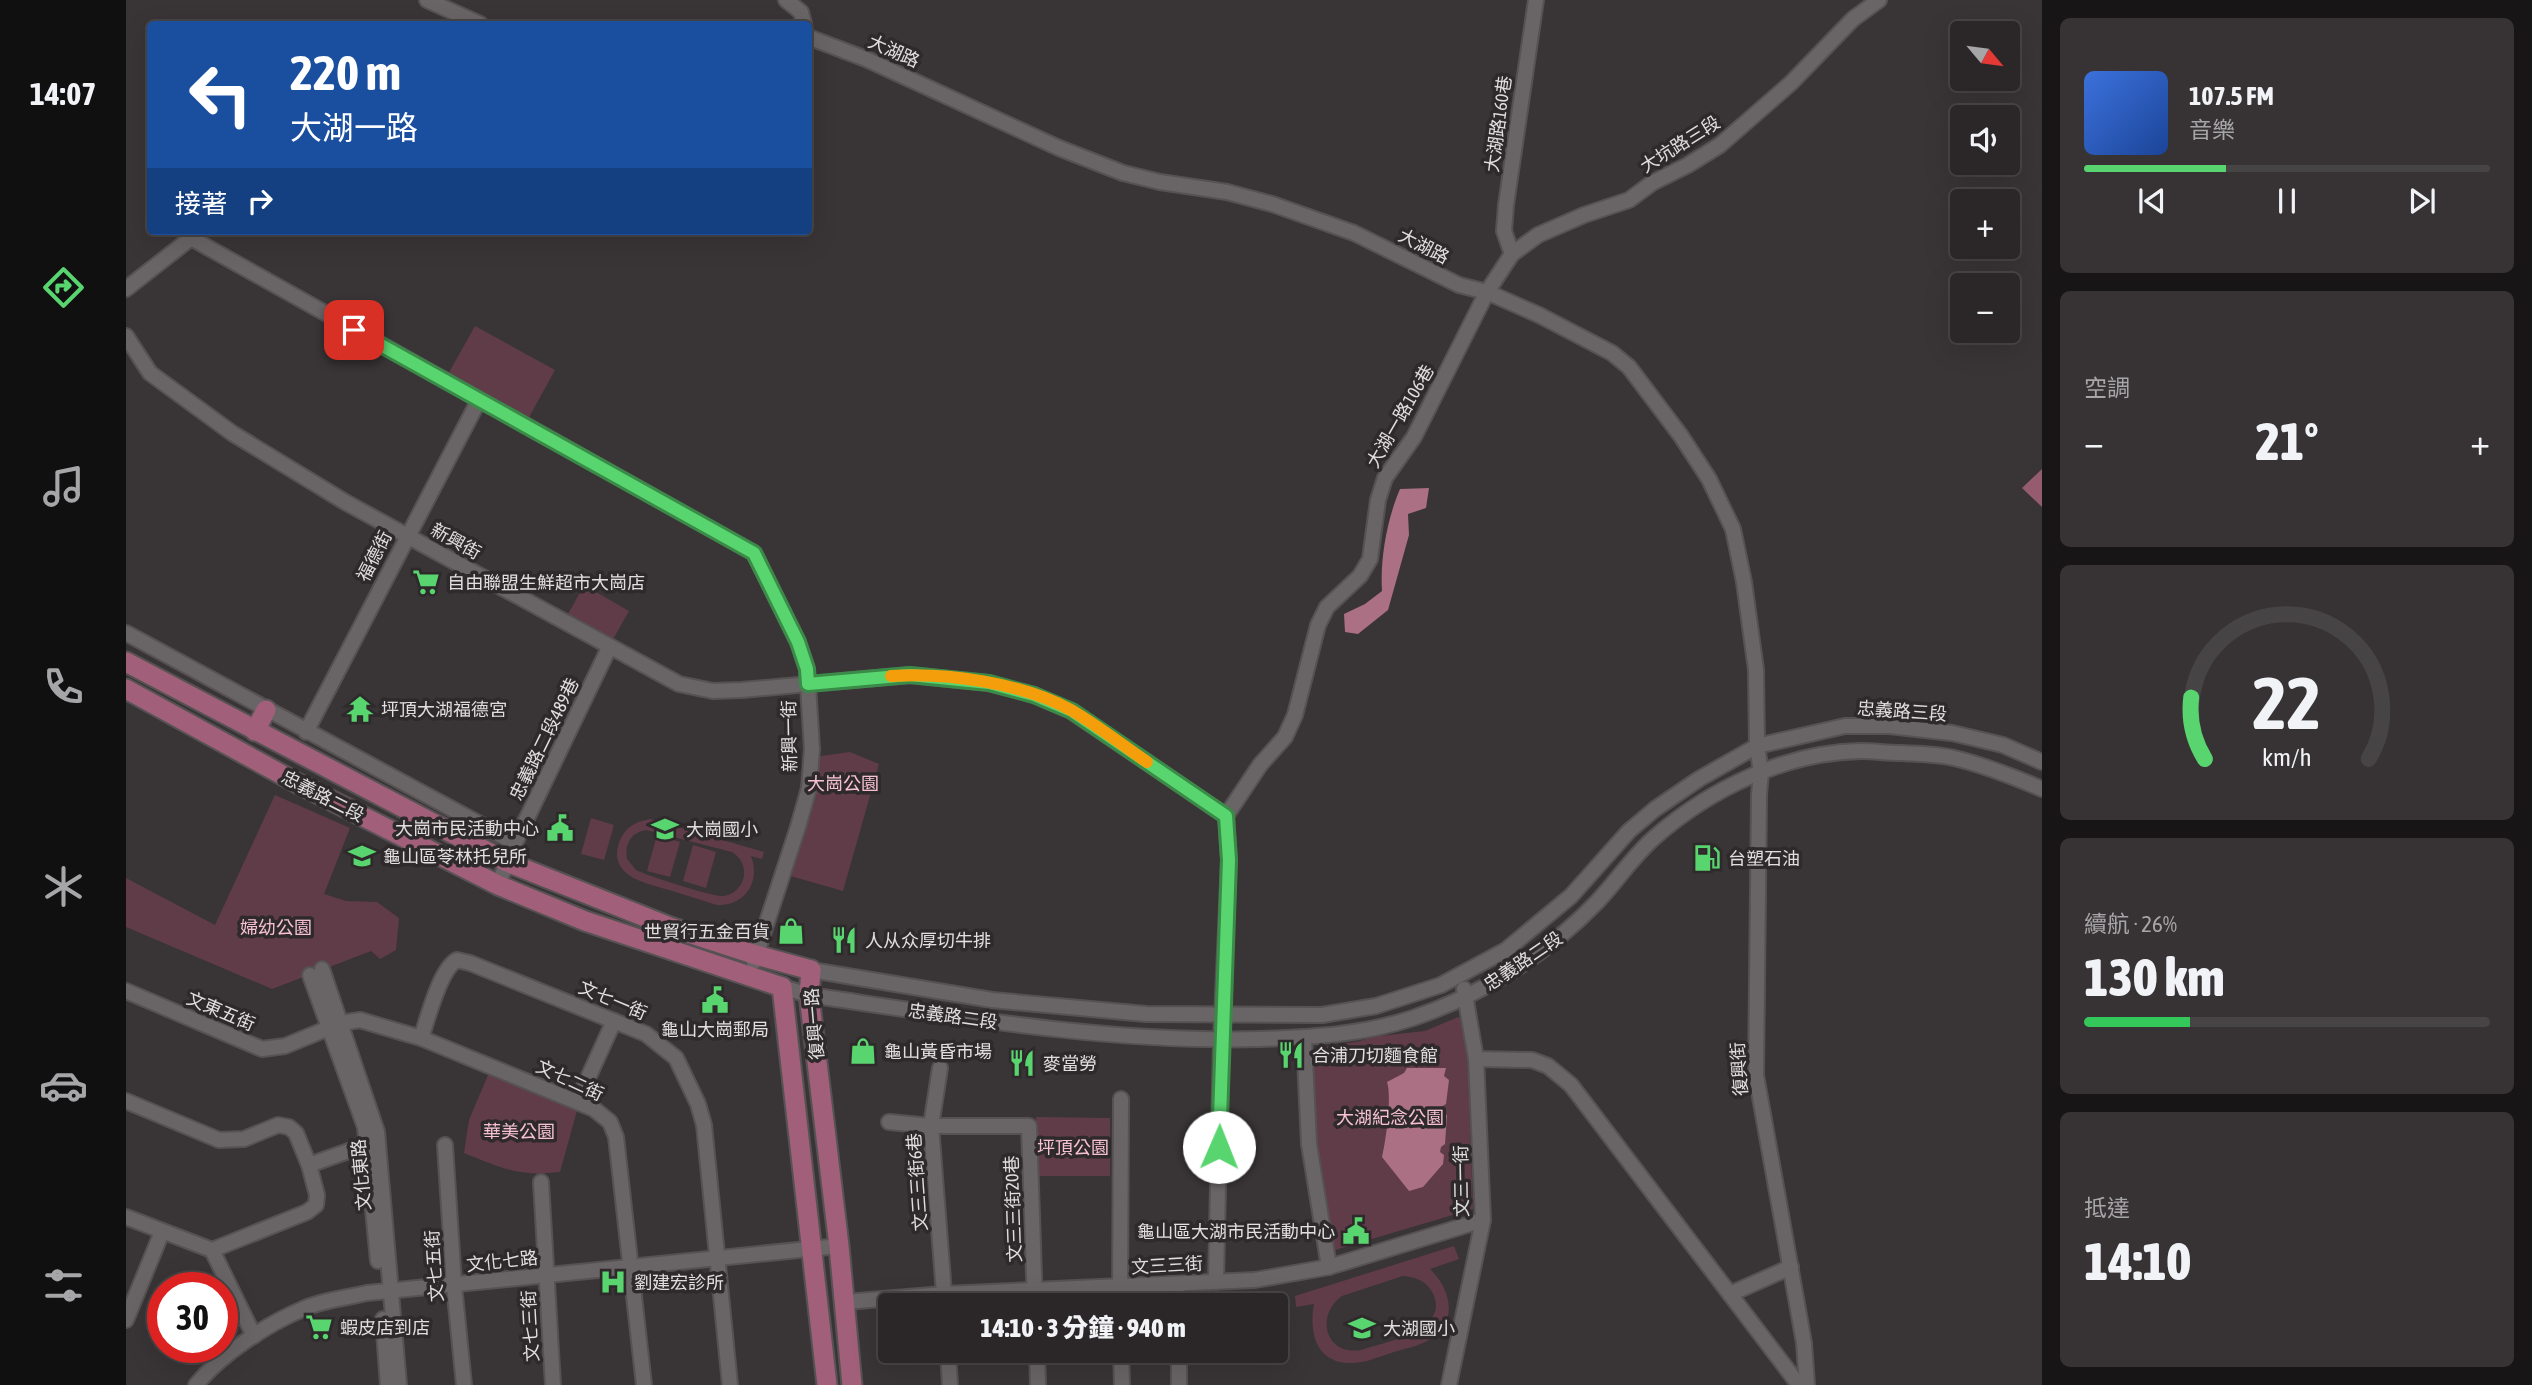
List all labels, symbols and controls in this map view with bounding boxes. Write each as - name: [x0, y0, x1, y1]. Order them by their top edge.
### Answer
- north arrow: [1950, 21, 2020, 91]
- map controls: [1950, 21, 2020, 343]
- street label: 大湖路: [865, 30, 923, 72]
- text: 220 m: [290, 44, 401, 100]
- icon: left: [175, 49, 266, 140]
- street label: 大湖路160巷: [1481, 74, 1515, 174]
- text: 14:07: [30, 75, 96, 112]
- text: 107.5 FM: [2189, 81, 2274, 111]
- button: sound: [1950, 105, 2020, 175]
- text: 大湖一路: [290, 109, 418, 146]
- street label: 大坑路三段: [1636, 111, 1724, 177]
- text: 音樂: [2189, 117, 2235, 143]
- icon: right: [241, 182, 279, 220]
- icon: previous: [2133, 182, 2171, 220]
- icon: pause: [2268, 182, 2306, 220]
- icon: next: [2403, 182, 2441, 220]
- text: 接著: [175, 189, 227, 219]
- button: +: [1950, 189, 2020, 259]
- street label: 大湖路: [1395, 224, 1453, 268]
- icon: directions: [39, 263, 88, 312]
- button: −: [1950, 273, 2020, 343]
- pin: [324, 300, 384, 360]
- icon: arrive: [335, 311, 373, 349]
- street label: 大湖一路106巷: [1362, 361, 1438, 471]
- text: 空調: [2084, 375, 2130, 401]
- text: 21°: [2255, 411, 2319, 471]
- text: −: [2084, 420, 2104, 463]
- text: +: [2470, 420, 2490, 463]
- icon: music: [39, 462, 88, 511]
- street label: 新興街: [427, 519, 485, 563]
- street label: 福德街: [352, 527, 396, 585]
- supermarket icon: 自由聯盟生鮮超市大崗店: [411, 567, 441, 597]
- place label: 自由聯盟生鮮超市大崗店: [447, 572, 645, 593]
- text: 22: [2253, 661, 2321, 744]
- icon: phone: [39, 662, 88, 711]
- street label: 忠義路二段489巷: [505, 674, 583, 804]
- temple icon: 坪頂大湖福德宮: [345, 694, 375, 724]
- street label: 忠義路三段: [1856, 697, 1948, 725]
- place label: 坪頂大湖福德宮: [381, 699, 507, 720]
- street label: 新興一街: [778, 700, 800, 772]
- text: km/h: [2262, 742, 2312, 770]
- street label: 忠義路二段: [278, 766, 368, 826]
- park label: 大崗公園: [807, 773, 879, 794]
- public building icon: 大崗市民活動中心: [545, 813, 575, 843]
- school or university icon: 大崗國小: [650, 814, 680, 844]
- place label: 大崗市民活動中心: [395, 818, 539, 839]
- place label: 大崗國小: [686, 819, 758, 840]
- school or university icon: 龜山區苓林托兒所: [347, 841, 377, 871]
- fuel station icon: 台塑石油: [1692, 843, 1722, 873]
- place label: 龜山區苓林托兒所: [383, 846, 527, 867]
- place label: 台塑石油: [1728, 848, 1800, 869]
- icon: climate: [39, 862, 88, 911]
- text: 續航 · 26%: [2084, 911, 2177, 937]
- shop icon: 世貿行五金百貨: [776, 916, 806, 946]
- park label: 婦幼公園: [240, 917, 312, 938]
- place label: 世貿行五金百貨: [644, 921, 770, 942]
- restaurant icon: 人从众厚切牛排: [829, 925, 859, 955]
- street label: 忠義路二段: [1480, 927, 1566, 995]
- place label: 人从众厚切牛排: [865, 930, 991, 951]
- text: 130 km: [2084, 947, 2225, 1007]
- street label: 文七一街: [576, 976, 650, 1024]
- public building icon: 龜山大崗郵局: [700, 985, 730, 1015]
- street label: 文東五街: [184, 987, 258, 1035]
- street label: 復興一路: [800, 987, 828, 1061]
- street label: 忠義路二段: [907, 999, 999, 1033]
- place label: 龜山大崗郵局: [661, 1019, 769, 1040]
- shop icon: 龜山黃昏市場: [848, 1036, 878, 1066]
- restaurant icon: 合浦刀切麵食館: [1276, 1040, 1306, 1070]
- place label: 龜山黃昏市場: [884, 1041, 992, 1062]
- street label: 復興街: [1727, 1041, 1751, 1097]
- place label: 合浦刀切麵食館: [1312, 1045, 1438, 1066]
- restaurant icon: 麥當勞: [1007, 1048, 1037, 1078]
- place label: 麥當勞: [1043, 1053, 1097, 1074]
- street label: 文七二街: [533, 1055, 607, 1105]
- icon: car: [39, 1061, 88, 1110]
- park label: 大湖紀念公園: [1336, 1107, 1444, 1128]
- position arrow: [1182, 1110, 1256, 1184]
- park label: 華美公園: [483, 1121, 555, 1142]
- street label: 文三三街6巷: [903, 1132, 931, 1232]
- park label: 坪頂公園: [1037, 1137, 1109, 1158]
- street label: 文化東路: [347, 1138, 375, 1212]
- street label: 文三一街: [1450, 1145, 1472, 1217]
- street label: 文三三街20巷: [1001, 1155, 1025, 1263]
- text: 抵達: [2084, 1195, 2130, 1221]
- public building icon: 龜山區大湖市民活動中心: [1341, 1216, 1371, 1246]
- place label: 龜山區大湖市民活動中心: [1137, 1221, 1335, 1242]
- street label: 文七五街: [421, 1229, 447, 1303]
- text: 14:10: [2084, 1231, 2191, 1291]
- street label: 文化七路: [465, 1247, 539, 1275]
- street label: 文三三街: [1130, 1253, 1204, 1277]
- icon: filters: [39, 1261, 88, 1310]
- hospital icon: 劉建宏診所: [598, 1267, 628, 1297]
- speed limit sign: 30: [147, 1272, 238, 1363]
- place label: 劉建宏診所: [634, 1272, 724, 1293]
- street label: 文七三街: [518, 1289, 542, 1363]
- supermarket icon: 蝦皮店到店: [304, 1312, 334, 1342]
- text: 14:10 · 3 分鐘 · 940 m: [980, 1313, 1186, 1343]
- school or university icon: 大湖國小: [1347, 1313, 1377, 1343]
- place label: 蝦皮店到店: [340, 1317, 430, 1338]
- place label: 大湖國小: [1383, 1318, 1455, 1339]

